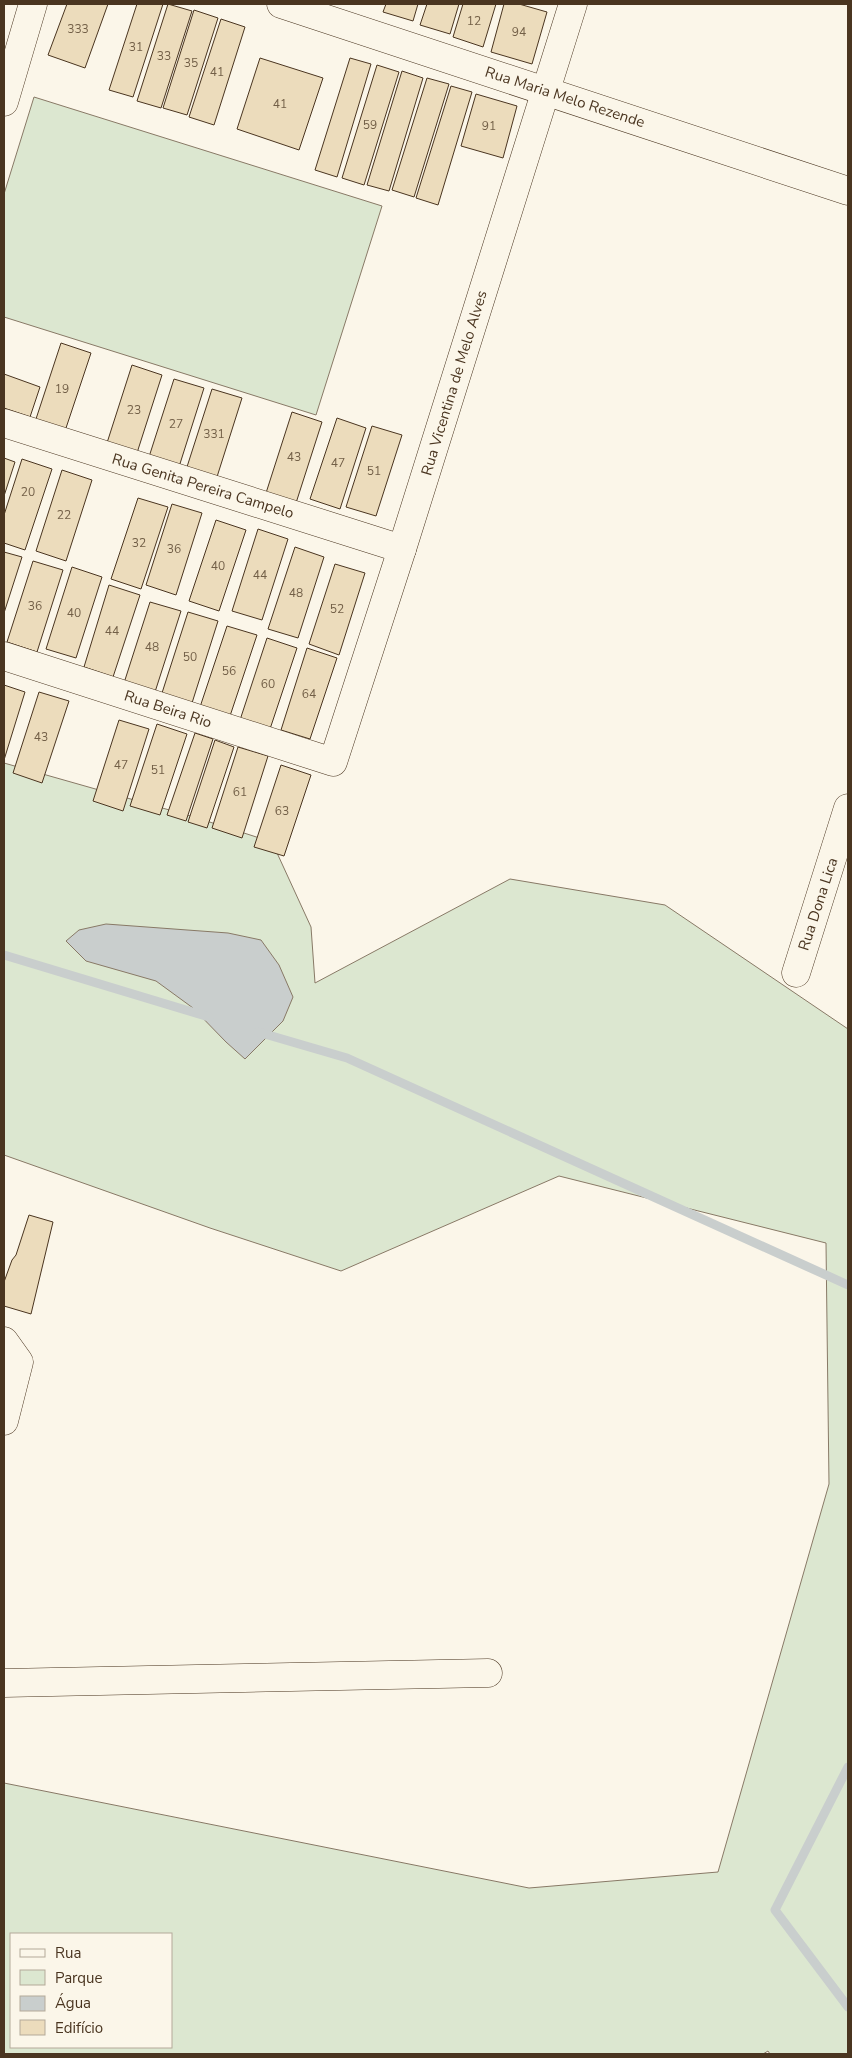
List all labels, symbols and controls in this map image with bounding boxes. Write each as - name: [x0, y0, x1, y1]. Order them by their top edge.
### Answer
- house number: 12: [467, 13, 481, 29]
- house number: 333: [67, 21, 89, 37]
- house number: 94: [512, 24, 526, 40]
- house number: 31: [129, 39, 143, 55]
- house number: 33: [157, 48, 171, 64]
- house number: 35: [184, 55, 198, 71]
- street label: Rua Maria Melo Rezende: [483, 62, 647, 132]
- house number: 41: [210, 64, 224, 80]
- house number: 41: [273, 96, 287, 112]
- house number: 59: [363, 117, 377, 133]
- house number: 91: [482, 118, 496, 134]
- street label: Rua Vicentina de Melo Alves: [416, 288, 492, 478]
- house number: 19: [55, 381, 69, 397]
- house number: 23: [127, 402, 141, 418]
- house number: 27: [169, 416, 183, 432]
- house number: 331: [203, 426, 225, 442]
- street label: Rua Genita Pereira Campelo: [110, 449, 296, 523]
- house number: 43: [287, 449, 301, 465]
- house number: 47: [331, 455, 345, 471]
- house number: 51: [367, 463, 381, 479]
- house number: 20: [21, 484, 35, 500]
- house number: 22: [57, 507, 71, 523]
- house number: 32: [132, 535, 146, 551]
- house number: 36: [167, 541, 181, 557]
- house number: 40: [211, 558, 225, 574]
- house number: 44: [253, 567, 267, 583]
- house number: 48: [289, 585, 303, 601]
- house number: 36: [28, 598, 42, 614]
- house number: 52: [330, 601, 344, 617]
- house number: 40: [67, 605, 81, 621]
- house number: 44: [105, 623, 119, 639]
- house number: 48: [145, 639, 159, 655]
- house number: 50: [183, 649, 197, 665]
- house number: 56: [222, 663, 236, 679]
- house number: 60: [261, 676, 275, 692]
- street label: Rua Beira Rio: [122, 685, 214, 733]
- house number: 64: [302, 686, 316, 702]
- house number: 43: [34, 729, 48, 745]
- house number: 47: [114, 757, 128, 773]
- house number: 51: [151, 762, 165, 778]
- house number: 61: [233, 784, 247, 800]
- house number: 63: [275, 803, 289, 819]
- street label: Rua Dona Lica: [794, 855, 842, 953]
- legend: [10, 1933, 172, 2048]
- text: Rua: [55, 1943, 81, 1963]
- text: Parque: [55, 1968, 103, 1988]
- text: Água: [55, 1993, 91, 2013]
- text: Edifício: [55, 2018, 103, 2038]

